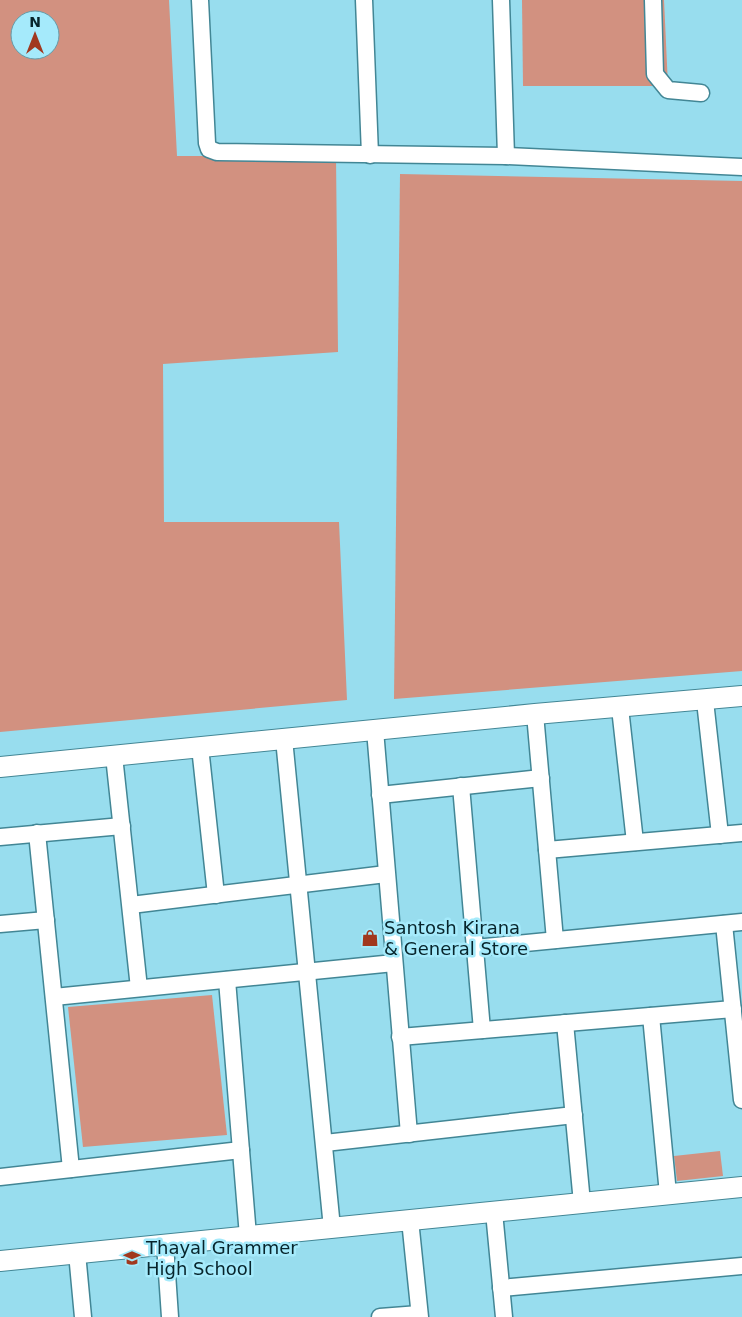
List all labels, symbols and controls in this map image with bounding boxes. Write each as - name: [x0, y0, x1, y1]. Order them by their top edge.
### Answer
- north arrow: [10, 10, 60, 60]
- text: N: [29, 14, 41, 30]
- place label: Santosh Kirana & General Store: [384, 917, 528, 959]
- shop icon: Santosh Kirana & General Store: [360, 928, 380, 948]
- place label: Thayal Grammer High School: [145, 1237, 298, 1279]
- school or university icon: Thayal Grammer High School: [122, 1248, 142, 1268]

